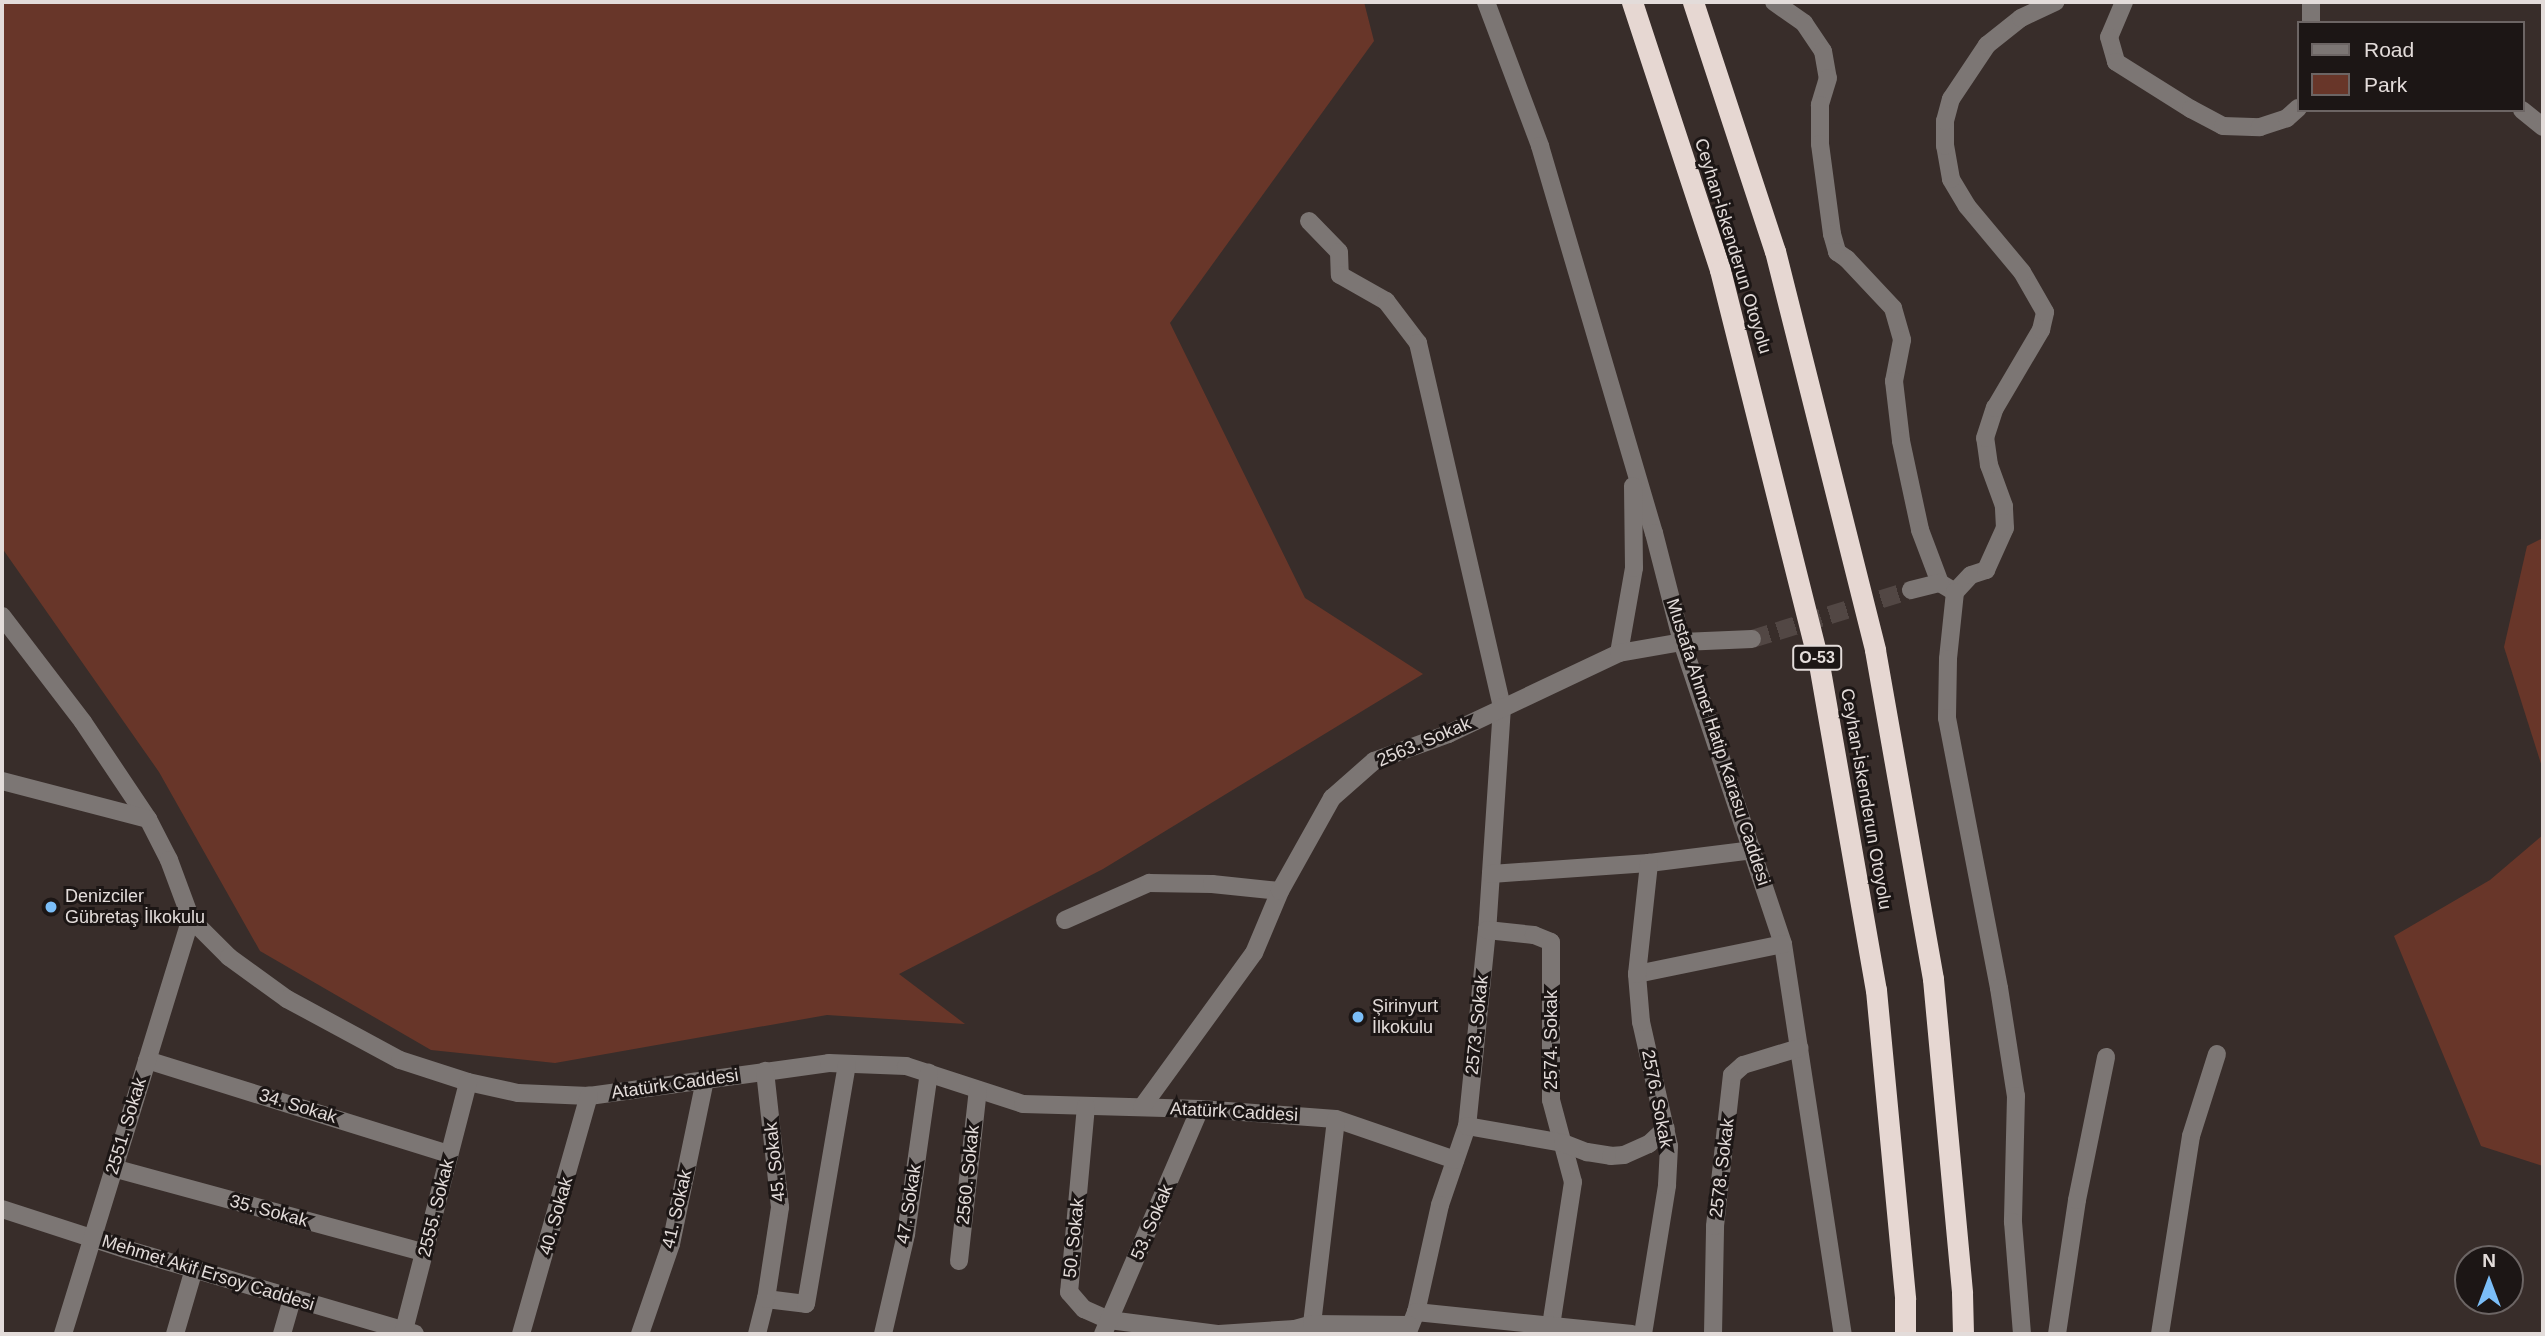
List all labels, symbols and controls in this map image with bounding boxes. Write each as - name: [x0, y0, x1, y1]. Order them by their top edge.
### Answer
- legend: [2296, 21, 2524, 112]
- text: Road: [2364, 38, 2414, 61]
- text: Park: [2364, 73, 2407, 96]
- street label: Ceyhan-İskenderun Otoyolu: [1690, 136, 1776, 356]
- street label: Mustafa Ahmet Hatip Karasu Caddesi: [1661, 595, 1775, 889]
- road number: O-53: [1791, 646, 1843, 670]
- street label: Ceyhan-İskenderun Otoyolu: [1836, 687, 1896, 911]
- street label: 2563. Sokak: [1374, 713, 1474, 771]
- place label: Denizciler Gübretaş İlkokulu: [65, 886, 205, 928]
- marker: Denizciler Gübretaş İlkokulu: [43, 899, 59, 915]
- street label: 2573. Sokak: [1461, 974, 1493, 1076]
- street label: 2574. Sokak: [1540, 990, 1562, 1090]
- place label: Şirinyurt İlkokulu: [1372, 996, 1438, 1038]
- marker: Şirinyurt İlkokulu: [1350, 1009, 1366, 1025]
- street label: 2576. Sokak: [1637, 1048, 1677, 1150]
- street label: Atatürk Caddesi: [610, 1064, 740, 1104]
- street label: 2551. Sokak: [101, 1075, 151, 1177]
- street label: 34. Sokak: [257, 1084, 339, 1128]
- street label: Atatürk Caddesi: [1169, 1098, 1299, 1126]
- street label: 2578. Sokak: [1705, 1117, 1739, 1219]
- street label: 45. Sokak: [760, 1121, 790, 1203]
- street label: 2560. Sokak: [952, 1124, 984, 1226]
- street label: 2555. Sokak: [413, 1157, 459, 1259]
- street label: 47. Sokak: [892, 1163, 926, 1245]
- street label: 41. Sokak: [657, 1168, 697, 1250]
- street label: 40. Sokak: [535, 1175, 577, 1257]
- street label: 53. Sokak: [1126, 1181, 1178, 1263]
- street label: 35. Sokak: [228, 1190, 310, 1232]
- street label: 50. Sokak: [1059, 1197, 1089, 1279]
- street label: Mehmet Akif Ersoy Caddesi: [99, 1230, 317, 1316]
- north arrow: [2454, 1245, 2524, 1315]
- text: N: [2482, 1250, 2496, 1271]

